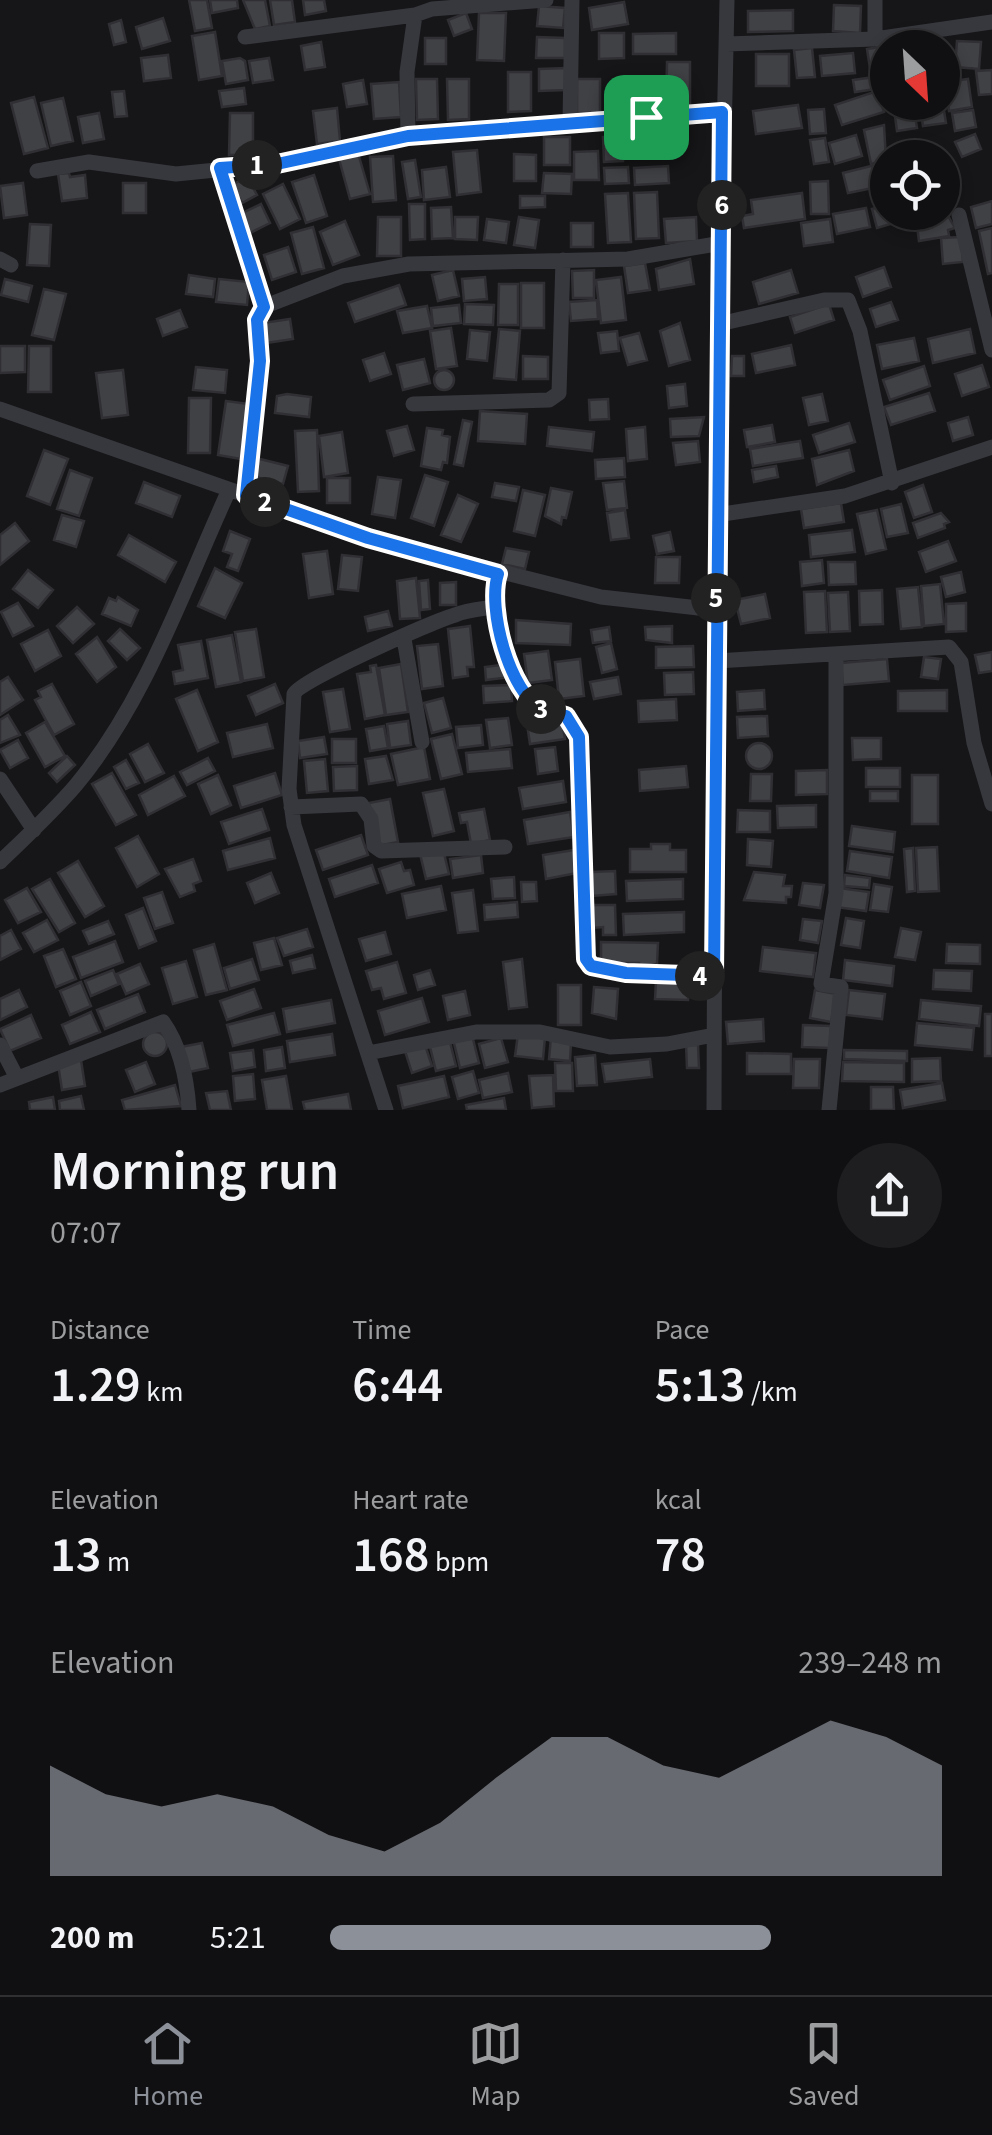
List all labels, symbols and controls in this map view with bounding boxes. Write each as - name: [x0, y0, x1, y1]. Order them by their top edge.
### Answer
- north arrow: [870, 30, 960, 120]
- map controls: [870, 30, 960, 230]
- pin: [604, 75, 689, 160]
- icon: arrive: [619, 90, 674, 145]
- pin: 1: [232, 140, 282, 190]
- button: locate: [870, 140, 960, 230]
- text: 1: [250, 145, 264, 185]
- pin: 6: [697, 180, 747, 230]
- text: 6: [715, 185, 729, 225]
- pin: 2: [240, 477, 290, 527]
- text: 2: [258, 482, 272, 522]
- pin: 5: [691, 573, 741, 623]
- text: 5: [709, 578, 723, 618]
- pin: 3: [516, 684, 566, 734]
- text: 3: [534, 689, 548, 729]
- pin: 4: [675, 951, 725, 1001]
- text: 4: [693, 956, 707, 996]
- text: Morning run: [50, 1133, 339, 1211]
- button: share: [837, 1143, 942, 1248]
- text: 07:07: [50, 1210, 122, 1256]
- text: Distance: [50, 1310, 150, 1350]
- text: Time: [352, 1310, 411, 1350]
- text: Pace: [655, 1310, 710, 1350]
- text: 1.29: [50, 1350, 141, 1421]
- text: 6:44: [352, 1350, 443, 1421]
- text: 5:13: [655, 1350, 745, 1421]
- text: km: [141, 1372, 183, 1412]
- text: /km: [745, 1372, 798, 1412]
- text: Elevation: [50, 1480, 159, 1520]
- text: Heart rate: [352, 1480, 469, 1520]
- text: kcal: [655, 1480, 702, 1520]
- text: 13: [50, 1520, 101, 1591]
- text: 168: [352, 1520, 429, 1591]
- text: 78: [655, 1520, 706, 1591]
- text: m: [101, 1542, 130, 1582]
- text: bpm: [429, 1542, 489, 1582]
- text: Elevation: [50, 1640, 175, 1686]
- text: 239–248 m: [798, 1640, 942, 1686]
- text: 200 m: [50, 1915, 135, 1961]
- text: 5:21: [210, 1915, 266, 1961]
- tab: Home: [132, 2016, 203, 2116]
- tab: Map: [468, 2016, 523, 2116]
- tab: Saved: [788, 2016, 859, 2116]

